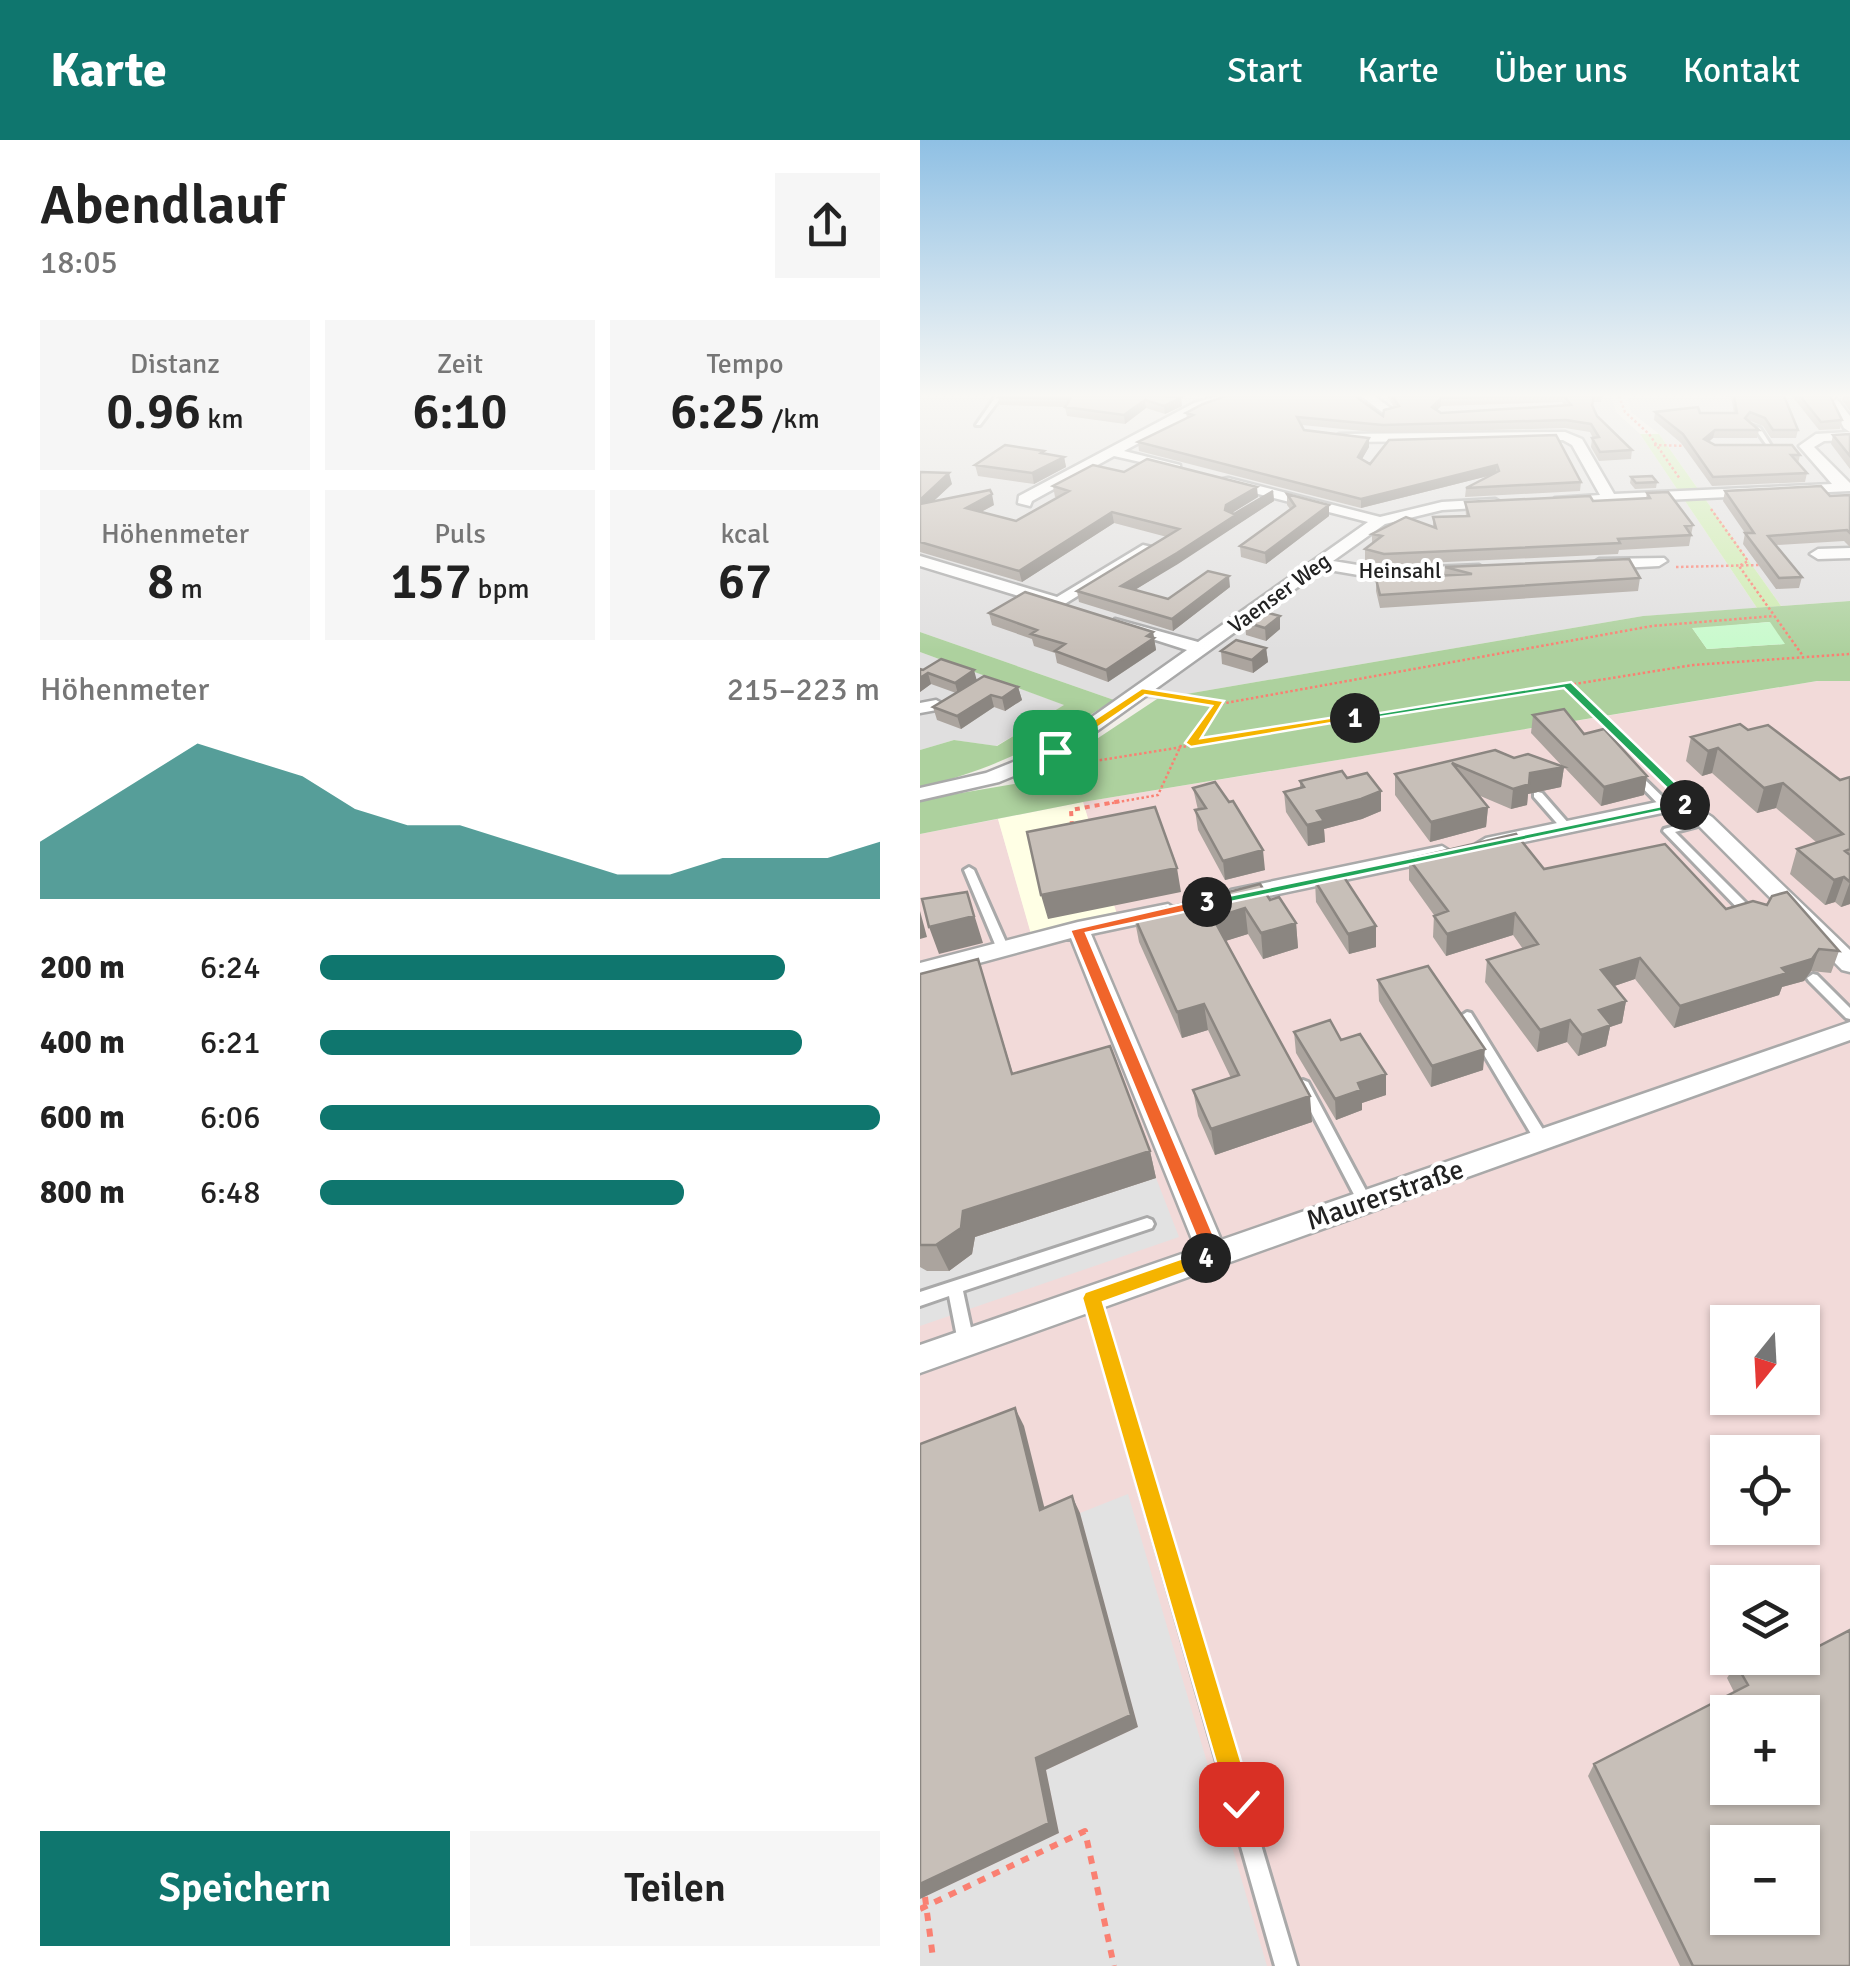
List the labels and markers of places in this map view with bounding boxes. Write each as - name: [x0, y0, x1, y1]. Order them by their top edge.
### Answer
- pin: 1: [1330, 693, 1380, 743]
- pin: [1013, 710, 1098, 795]
- pin: 2: [1660, 780, 1710, 830]
- pin: 3: [1182, 877, 1232, 927]
- pin: 4: [1181, 1233, 1231, 1283]
- pin: [1199, 1762, 1284, 1847]

